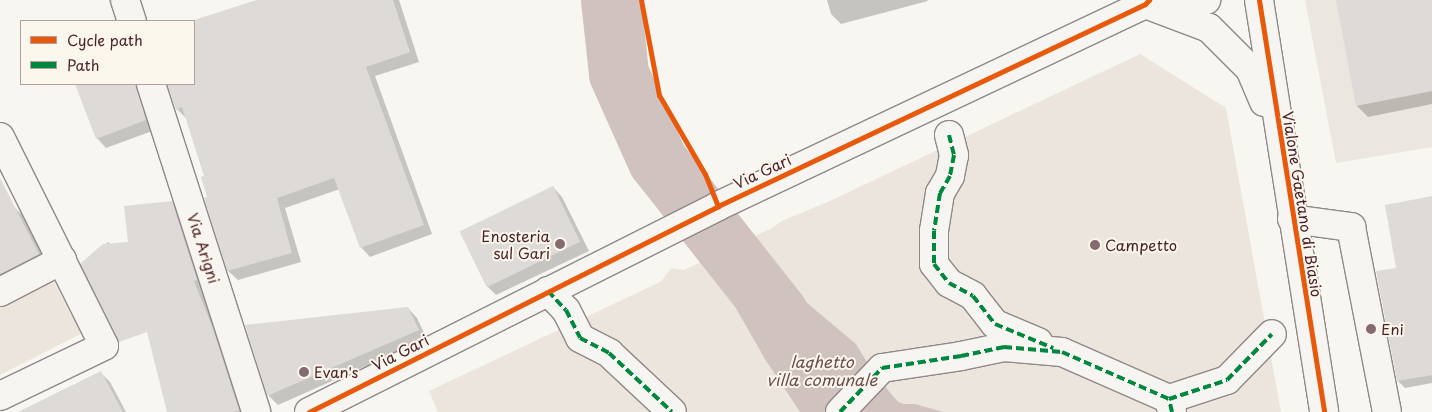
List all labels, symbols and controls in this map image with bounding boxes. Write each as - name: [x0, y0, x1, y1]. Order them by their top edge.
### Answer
- legend: [20, 20, 195, 85]
- text: Cycle path: [67, 28, 143, 51]
- text: Path: [67, 53, 99, 76]
- street label: Vialone Gaetano di Biasio: [1279, 110, 1327, 298]
- street label: Via Gari: [731, 150, 793, 192]
- street label: Via Arigni: [184, 211, 224, 285]
- place label: Enosteria sul Gari: [481, 226, 550, 261]
- place label: Campetto: [1105, 236, 1177, 254]
- marker: Enosteria sul Gari: [554, 238, 566, 250]
- marker: Campetto: [1089, 239, 1101, 251]
- place label: Eni: [1381, 320, 1404, 338]
- marker: Eni: [1365, 323, 1377, 335]
- street label: Via Gari: [369, 330, 431, 374]
- water label: laghetto villa comunale: [767, 351, 877, 389]
- place label: Evan's: [314, 363, 358, 381]
- marker: Evan's: [298, 366, 310, 378]

